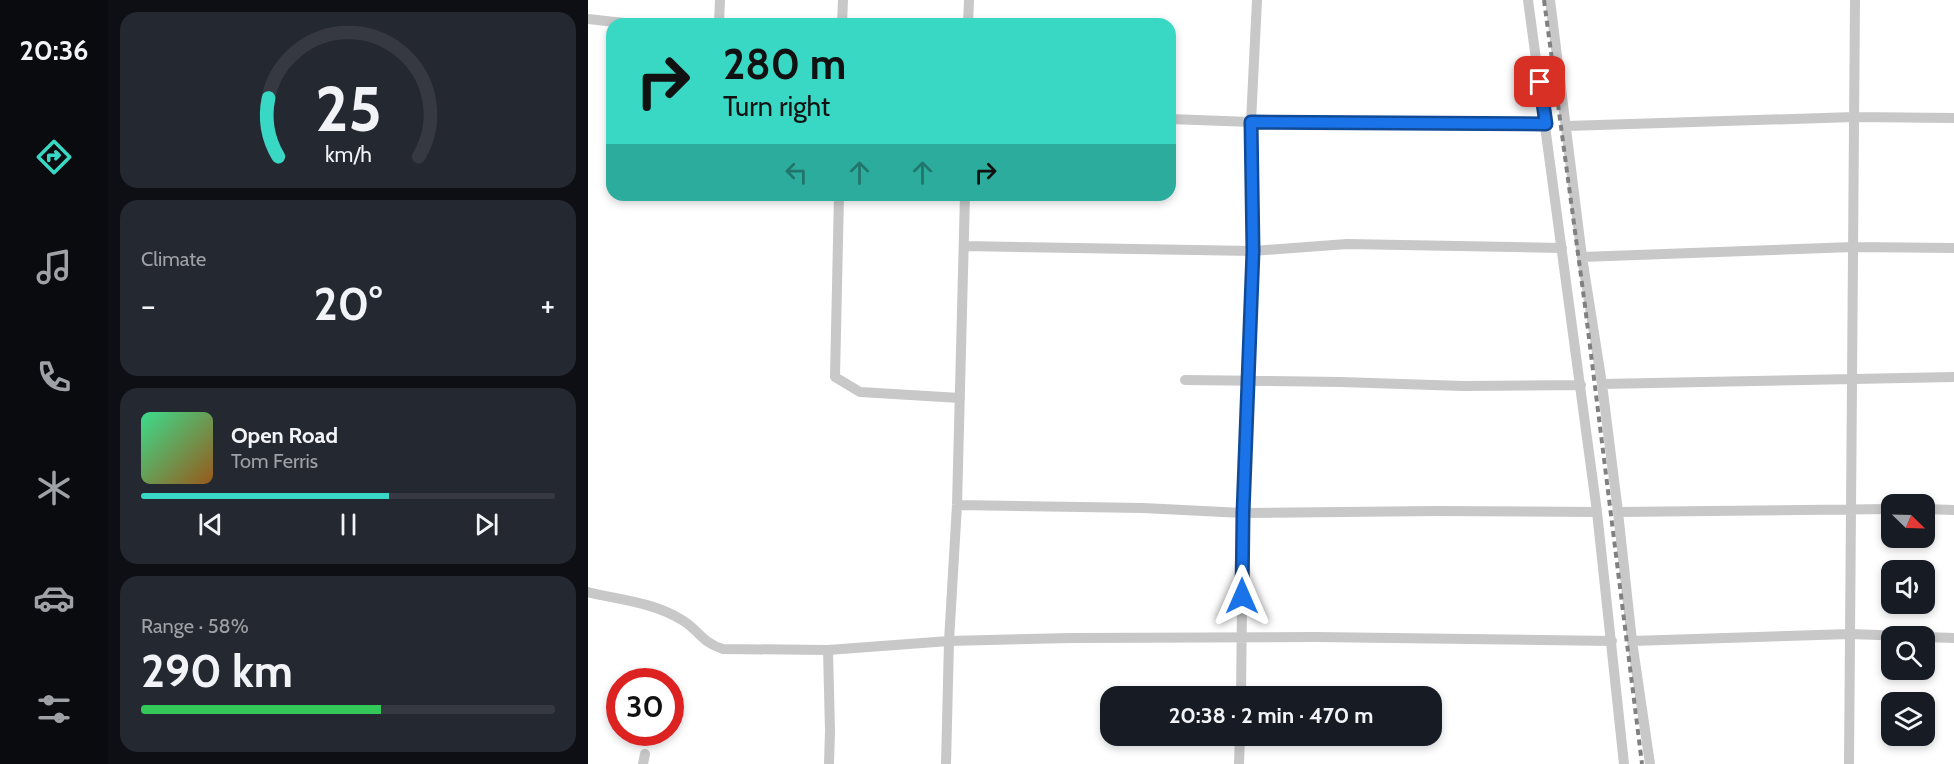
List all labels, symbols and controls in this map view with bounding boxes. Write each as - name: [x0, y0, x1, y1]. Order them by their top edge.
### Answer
- text: 20:36: [19, 34, 89, 67]
- text: 280 m: [723, 38, 846, 90]
- icon: right: [624, 42, 702, 120]
- pin: [1514, 56, 1565, 107]
- icon: arrive: [1523, 65, 1556, 98]
- text: 25: [315, 71, 381, 147]
- text: Turn right: [723, 90, 830, 123]
- icon: directions: [33, 136, 75, 178]
- text: km/h: [325, 141, 371, 167]
- icon: left: [780, 156, 813, 189]
- icon: ahead: [843, 156, 876, 189]
- icon: ahead: [906, 156, 939, 189]
- icon: right: [969, 156, 1002, 189]
- icon: music: [33, 246, 75, 288]
- text: Climate: [141, 247, 206, 271]
- text: 20°: [314, 277, 382, 331]
- text: −: [141, 285, 156, 325]
- text: +: [540, 285, 555, 325]
- icon: phone: [33, 356, 75, 398]
- text: Open Road: [231, 422, 338, 449]
- text: Tom Ferris: [231, 449, 318, 473]
- icon: climate: [33, 467, 75, 509]
- north arrow: [1881, 494, 1935, 548]
- map controls: [1881, 494, 1935, 746]
- icon: previous: [194, 508, 227, 541]
- icon: pause: [332, 508, 365, 541]
- icon: next: [470, 508, 503, 541]
- button: sound: [1881, 560, 1935, 614]
- position arrow: [1210, 564, 1274, 628]
- icon: car: [33, 577, 75, 619]
- text: Range · 58%: [141, 614, 249, 638]
- button: search: [1881, 626, 1935, 680]
- text: 290 km: [141, 644, 293, 698]
- speed limit sign: 30: [606, 668, 684, 746]
- icon: filters: [33, 688, 75, 730]
- button: layers: [1881, 692, 1935, 746]
- text: 20:38 · 2 min · 470 m: [1169, 702, 1373, 729]

